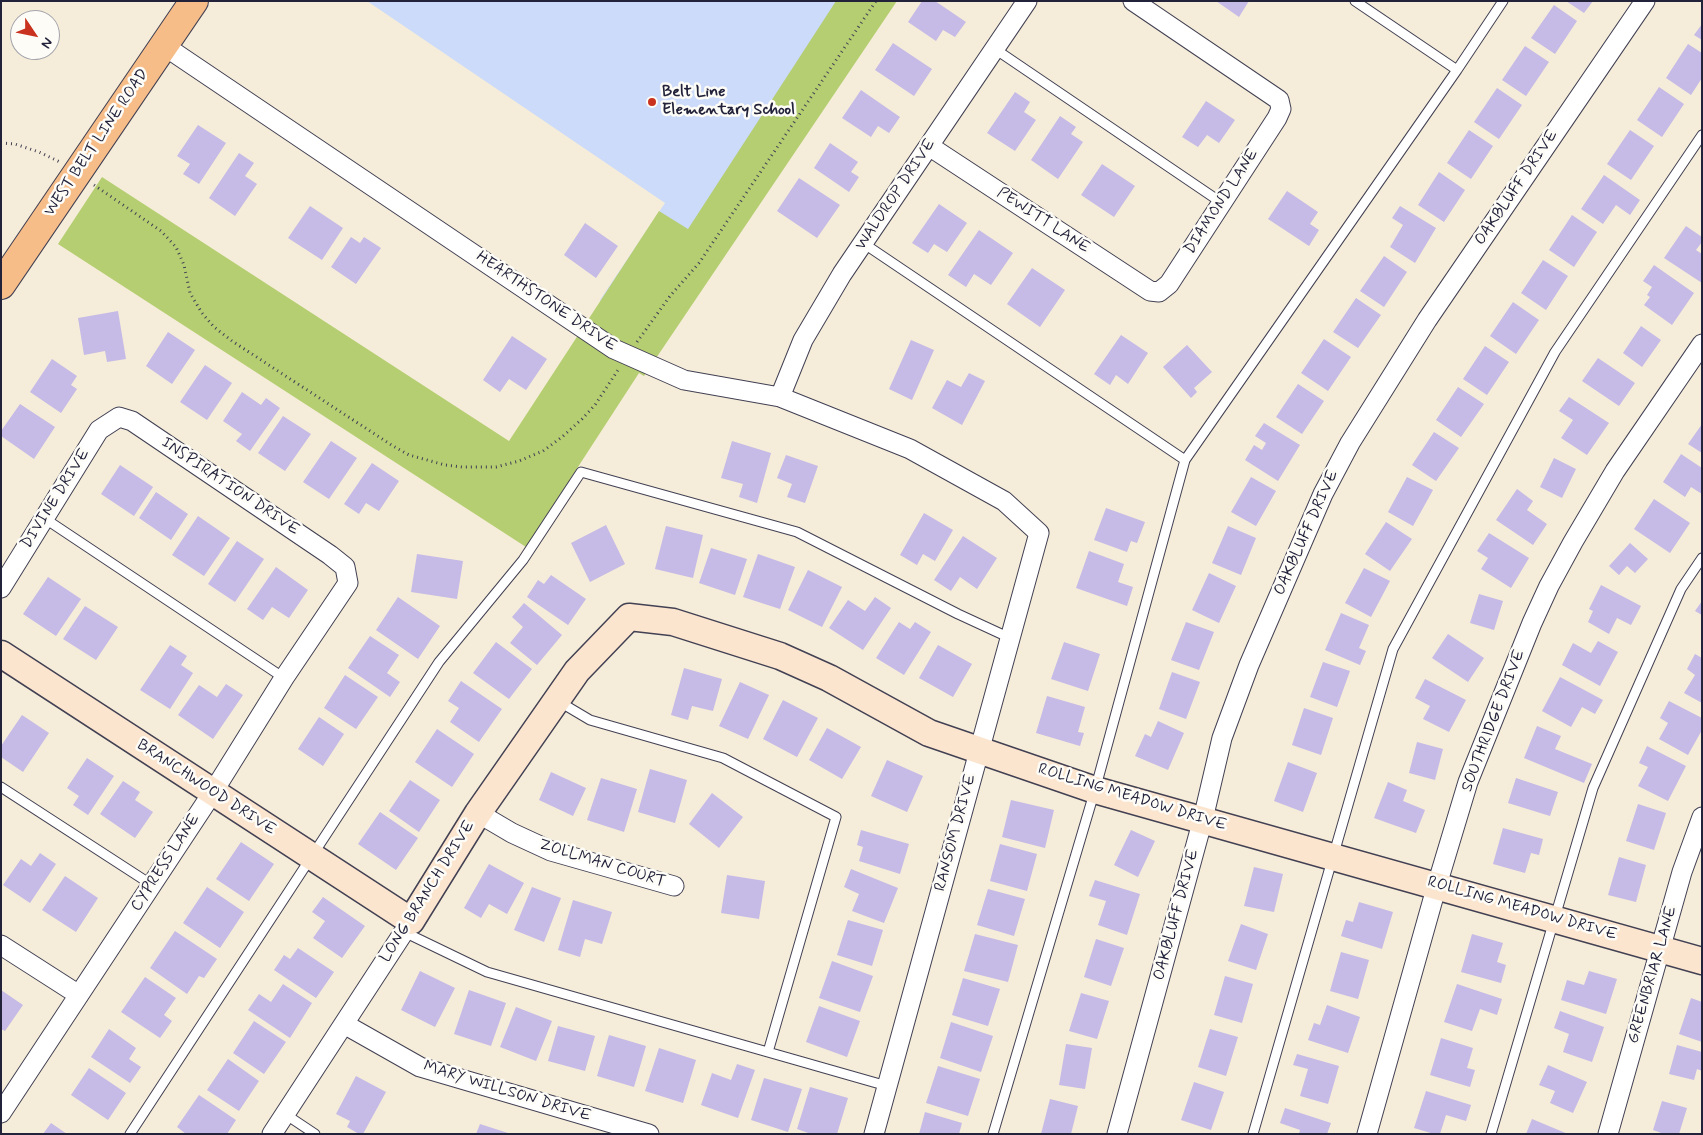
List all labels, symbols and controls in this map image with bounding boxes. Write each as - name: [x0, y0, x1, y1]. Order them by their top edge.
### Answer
- north arrow: [10, 10, 60, 60]
- text: N: [37, 34, 57, 52]
- street label: WEST BELT LINE ROAD: [41, 66, 153, 220]
- place label: Belt Line Elementary School: [662, 83, 795, 121]
- marker: Belt Line Elementary School: [646, 96, 658, 108]
- street label: OAKBLUFF DRIVE: [1471, 127, 1563, 249]
- street label: WALDROP DRIVE: [852, 136, 940, 254]
- street label: DIAMOND LANE: [1181, 146, 1263, 258]
- street label: PEWITT LANE: [993, 184, 1093, 258]
- street label: HEARTHSTONE DRIVE: [472, 248, 620, 356]
- street label: INSPIRATION DRIVE: [157, 434, 303, 540]
- street label: DIVINE DRIVE: [18, 445, 94, 553]
- street label: OAKBLUFF DRIVE: [1271, 467, 1343, 599]
- street label: SOUTHRIDGE DRIVE: [1458, 647, 1530, 795]
- street label: BRANCHWOOD DRIVE: [133, 736, 279, 840]
- street label: ROLLING MEADOW DRIVE: [1035, 760, 1229, 836]
- street label: RANSOM DRIVE: [931, 772, 981, 894]
- street label: CYPRESS LANE: [127, 811, 205, 915]
- street label: LONG BRANCH DRIVE: [377, 818, 479, 966]
- street label: ZOLLMAN COURT: [536, 836, 668, 892]
- street label: OAKBLUFF DRIVE: [1150, 847, 1204, 983]
- street label: ROLLING MEADOW DRIVE: [1425, 873, 1619, 945]
- street label: GREENBRIAR LANE: [1624, 904, 1682, 1046]
- street label: MARY WILLSON DRIVE: [421, 1057, 593, 1127]

